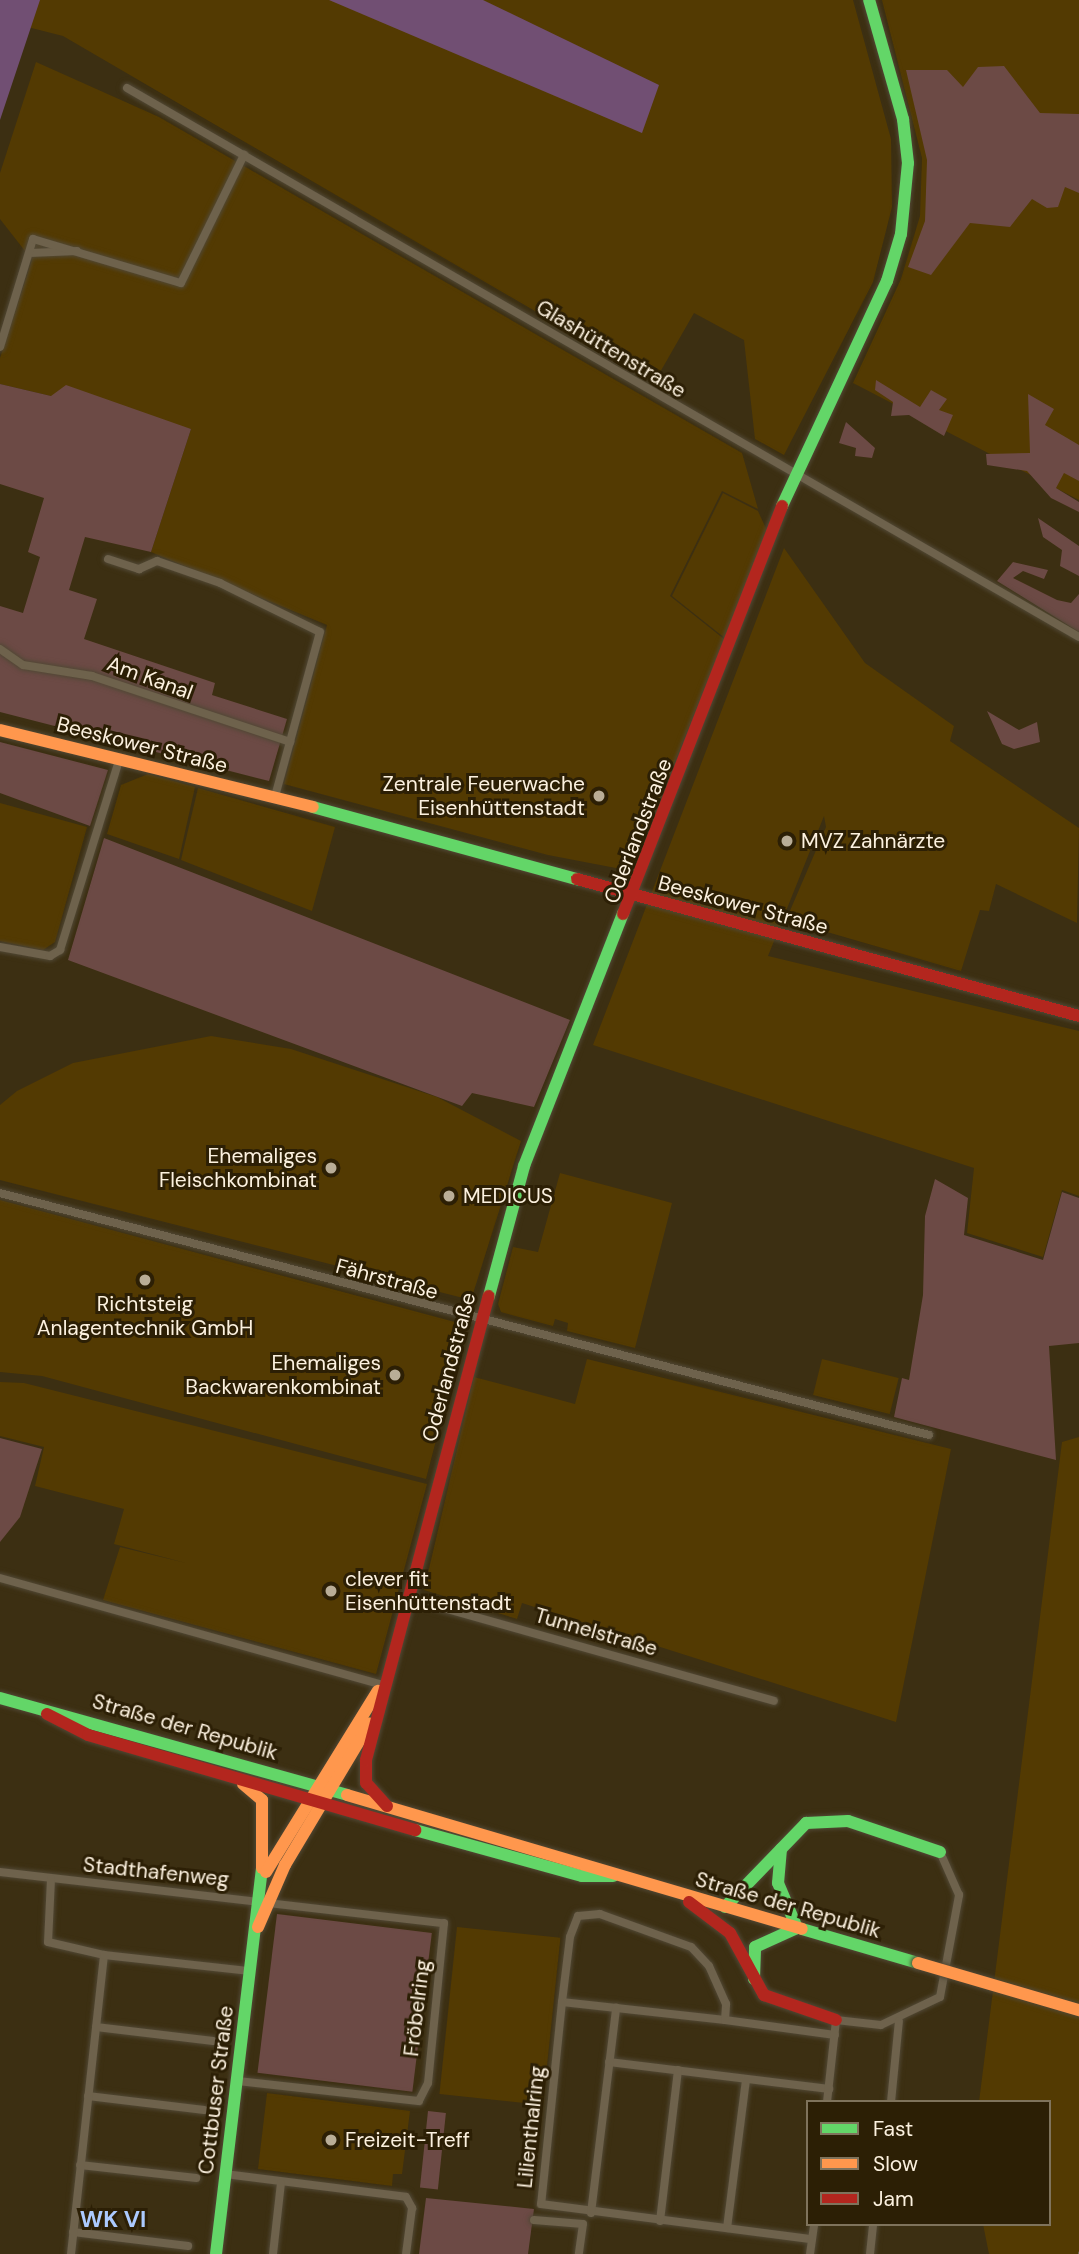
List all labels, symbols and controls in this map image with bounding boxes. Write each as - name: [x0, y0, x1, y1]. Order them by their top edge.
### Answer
- street label: Glashüttenstraße: [532, 294, 690, 404]
- street label: Am Kanal: [104, 651, 196, 705]
- street label: Beeskower Straße: [54, 712, 230, 778]
- street label: Oderlandstraße: [599, 755, 677, 907]
- place label: Zentrale Feuerwache Eisenhüttenstadt: [382, 771, 585, 821]
- marker: Zentrale Feuerwache Eisenhüttenstadt: [591, 788, 607, 804]
- place label: MVZ Zahnärzte: [801, 828, 945, 854]
- marker: MVZ Zahnärzte: [779, 833, 795, 849]
- street label: Beeskower Straße: [655, 870, 831, 940]
- place label: Ehemaliges Fleischkombinat: [159, 1143, 317, 1193]
- marker: Ehemaliges Fleischkombinat: [323, 1160, 339, 1176]
- place label: MEDICUS: [463, 1183, 553, 1209]
- marker: MEDICUS: [441, 1188, 457, 1204]
- street label: Fährstraße: [333, 1253, 441, 1305]
- marker: Richtsteig Anlagentechnik GmbH: [137, 1272, 153, 1288]
- street label: Oderlandstraße: [417, 1290, 481, 1444]
- place label: Richtsteig Anlagentechnik GmbH: [37, 1291, 253, 1341]
- place label: Ehemaliges Backwarenkombinat: [185, 1350, 381, 1400]
- marker: Ehemaliges Backwarenkombinat: [387, 1367, 403, 1383]
- place label: clever fit Eisenhüttenstadt: [345, 1566, 512, 1616]
- marker: clever fit Eisenhüttenstadt: [323, 1583, 339, 1599]
- street label: Tunnelstraße: [532, 1602, 660, 1662]
- street label: Straße der Republik: [89, 1688, 281, 1766]
- street label: Stadthafenweg: [82, 1852, 230, 1892]
- street label: Straße der Republik: [692, 1866, 884, 1944]
- street label: Fröbelring: [399, 1958, 435, 2058]
- street label: Cottbuser Straße: [193, 2004, 239, 2176]
- street label: Lilienthalring: [512, 2065, 550, 2189]
- legend: [806, 2100, 1051, 2226]
- text: Fast: [873, 2115, 913, 2143]
- place label: Freizeit-Treff: [345, 2127, 470, 2153]
- marker: Freizeit-Treff: [323, 2132, 339, 2148]
- text: Slow: [873, 2150, 918, 2178]
- text: Jam: [873, 2185, 914, 2213]
- district label: WK VI: [80, 2205, 146, 2233]

